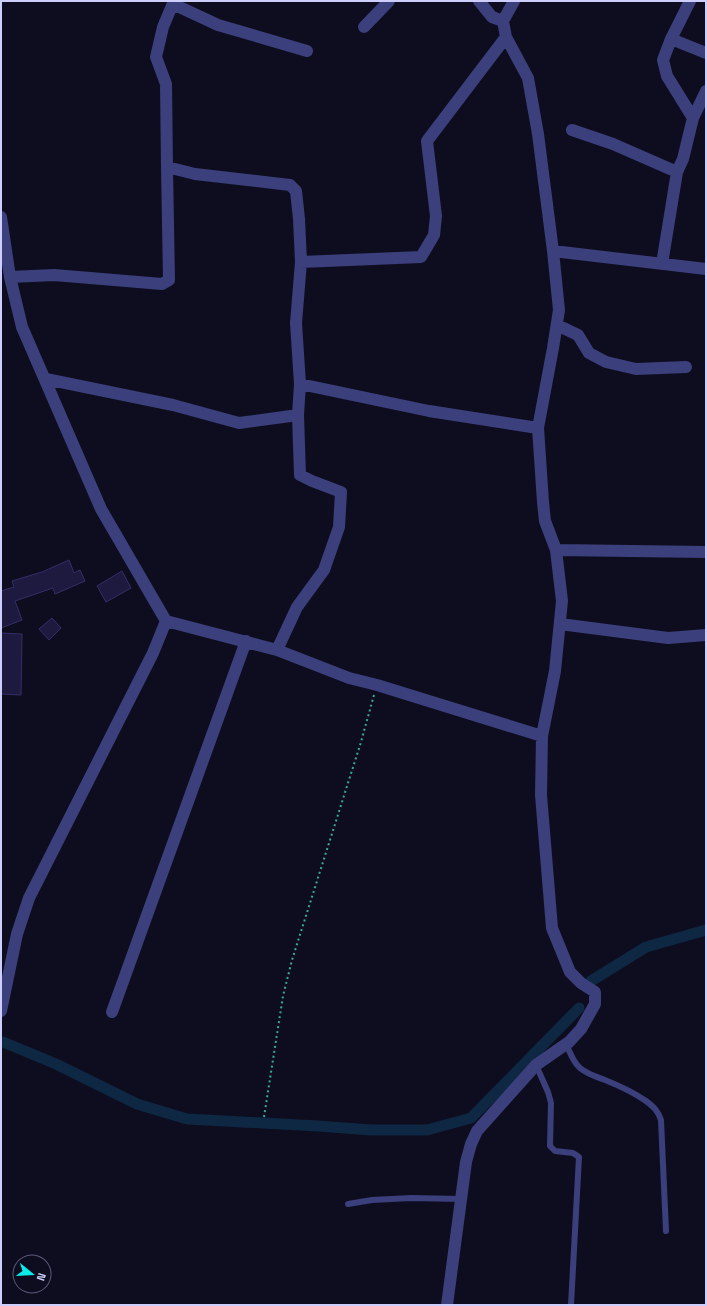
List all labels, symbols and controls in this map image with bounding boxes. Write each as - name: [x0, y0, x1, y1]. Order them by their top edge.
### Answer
- north arrow: [12, 1254, 52, 1294]
- text: N: [34, 1271, 49, 1283]

